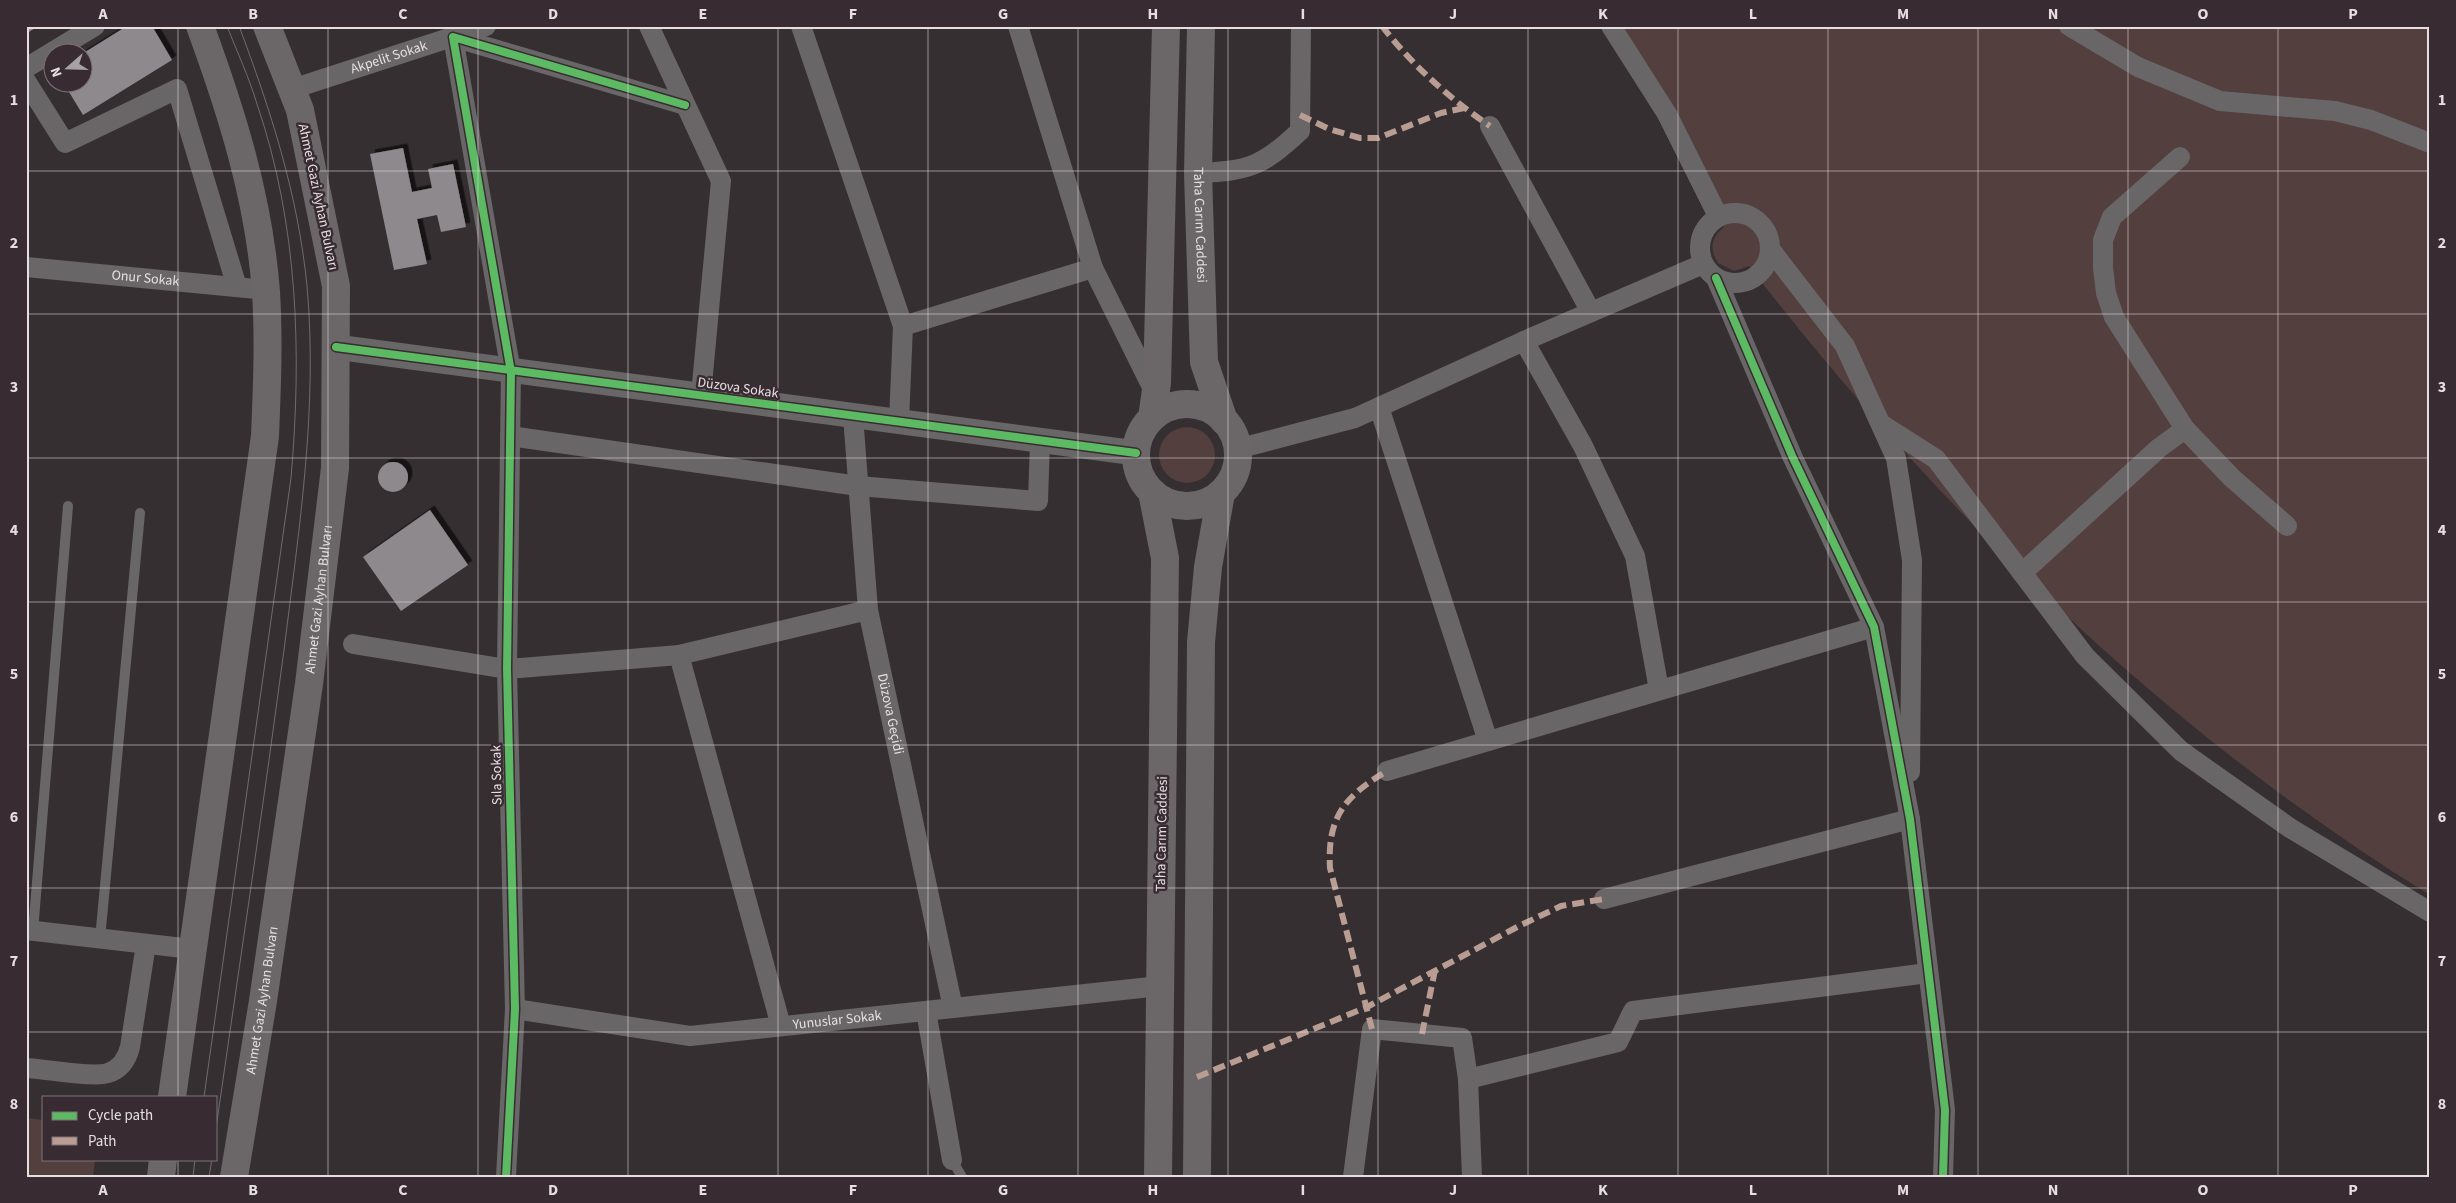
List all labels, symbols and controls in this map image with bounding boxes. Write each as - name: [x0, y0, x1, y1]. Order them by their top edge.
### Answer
- text: A: [97, 3, 108, 25]
- text: B: [248, 3, 258, 25]
- text: C: [398, 3, 408, 25]
- text: D: [548, 3, 558, 25]
- text: E: [699, 3, 707, 25]
- text: F: [849, 3, 857, 25]
- text: G: [998, 3, 1008, 25]
- text: H: [1148, 3, 1158, 25]
- text: I: [1301, 3, 1305, 25]
- text: J: [1449, 3, 1457, 25]
- text: K: [1598, 3, 1608, 25]
- text: L: [1749, 3, 1757, 25]
- text: M: [1897, 3, 1909, 25]
- text: N: [2048, 3, 2058, 25]
- text: O: [2198, 3, 2209, 25]
- text: P: [2348, 3, 2358, 25]
- street label: Akpelit Sokak: [348, 36, 430, 79]
- north arrow: [42, 42, 92, 92]
- text: N: [46, 64, 68, 80]
- text: 1: [10, 89, 18, 111]
- text: 1: [2438, 89, 2446, 111]
- street label: Ahmet Gazi Ayhan Bulvarı: [293, 122, 343, 272]
- street label: Taha Carım Caddesi: [1188, 167, 1211, 283]
- text: 2: [10, 232, 18, 254]
- text: 2: [2438, 232, 2446, 254]
- street label: Onur Sokak: [111, 265, 180, 292]
- street label: Düzova Sokak: [696, 372, 780, 404]
- text: 3: [10, 376, 18, 398]
- text: 3: [2438, 376, 2446, 398]
- text: 4: [10, 519, 19, 541]
- text: 4: [2438, 519, 2447, 541]
- street label: Ahmet Gazi Ayhan Bulvarı: [300, 524, 338, 675]
- text: 5: [10, 663, 18, 685]
- text: 5: [2438, 663, 2446, 685]
- street label: Düzova Geçidi: [872, 672, 909, 756]
- street label: Sıla Sokak: [486, 745, 508, 805]
- street label: Taha Carım Caddesi: [1151, 776, 1173, 892]
- text: 6: [10, 806, 18, 828]
- text: 6: [2438, 806, 2446, 828]
- street label: Ahmet Gazi Ayhan Bulvarı: [241, 925, 284, 1076]
- text: 7: [10, 950, 18, 972]
- text: 7: [2438, 950, 2446, 972]
- street label: Yunuslar Sokak: [791, 1006, 883, 1035]
- text: 8: [10, 1093, 18, 1115]
- text: 8: [2438, 1093, 2446, 1115]
- legend: [42, 1096, 218, 1160]
- text: Cycle path: [88, 1105, 153, 1126]
- text: Path: [88, 1131, 116, 1152]
- text: A: [97, 1179, 108, 1201]
- text: B: [248, 1179, 258, 1201]
- text: C: [398, 1179, 408, 1201]
- text: D: [548, 1179, 558, 1201]
- text: E: [699, 1179, 707, 1201]
- text: F: [849, 1179, 857, 1201]
- text: G: [998, 1179, 1008, 1201]
- text: H: [1148, 1179, 1158, 1201]
- text: I: [1301, 1179, 1305, 1201]
- text: J: [1449, 1179, 1457, 1201]
- text: K: [1598, 1179, 1608, 1201]
- text: L: [1749, 1179, 1757, 1201]
- text: M: [1897, 1179, 1909, 1201]
- text: N: [2048, 1179, 2058, 1201]
- text: O: [2198, 1179, 2209, 1201]
- text: P: [2348, 1179, 2358, 1201]

